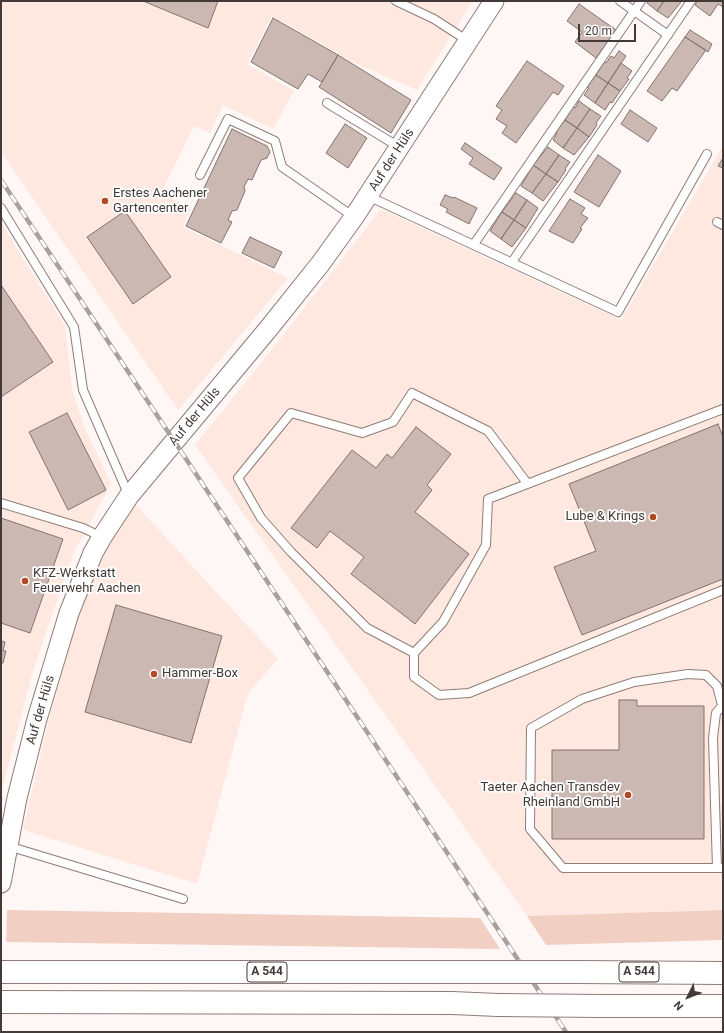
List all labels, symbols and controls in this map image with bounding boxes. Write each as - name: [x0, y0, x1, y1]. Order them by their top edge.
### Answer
- scale bar: [580, 16, 638, 42]
- text: 20 m: [585, 24, 612, 38]
- street label: Auf der Hüls: [366, 126, 418, 194]
- place label: Erstes Aachener Gartencenter: [113, 186, 207, 217]
- marker: Erstes Aachener Gartencenter: [100, 196, 110, 206]
- street label: Auf der Hüls: [166, 385, 224, 449]
- place label: Lube & Krings: [565, 509, 645, 525]
- marker: Lube & Krings: [648, 512, 658, 522]
- place label: KFZ-Werkstatt Feuerwehr Aachen: [33, 566, 141, 597]
- marker: KFZ-Werkstatt Feuerwehr Aachen: [20, 576, 30, 586]
- place label: Hammer-Box: [162, 666, 238, 682]
- marker: Hammer-Box: [149, 669, 159, 679]
- street label: Auf der Hüls: [24, 673, 58, 747]
- place label: Taeter Aachen Transdev Rheinland GmbH: [481, 780, 620, 811]
- marker: Taeter Aachen Transdev Rheinland GmbH: [623, 790, 633, 800]
- road number: A 544: [247, 962, 287, 982]
- road number: A 544: [619, 962, 659, 982]
- north arrow: [668, 977, 708, 1017]
- text: N: [671, 998, 686, 1013]

